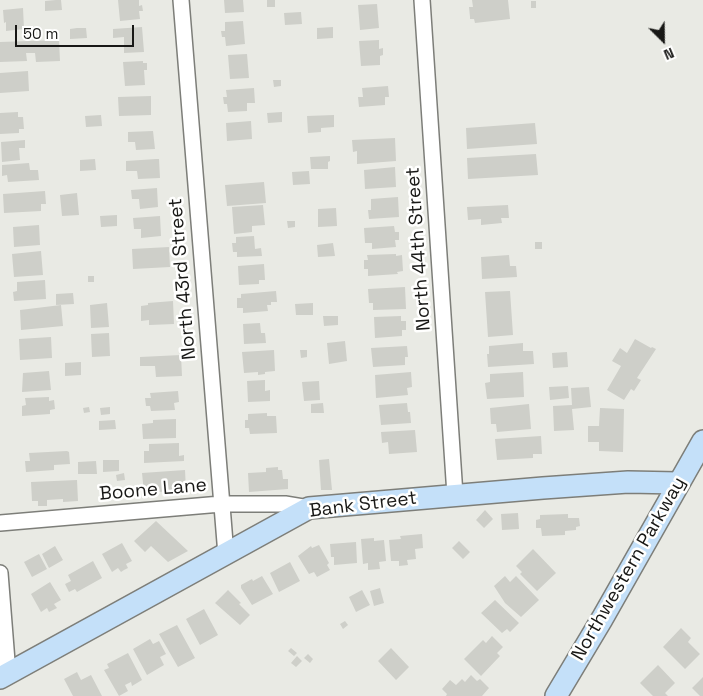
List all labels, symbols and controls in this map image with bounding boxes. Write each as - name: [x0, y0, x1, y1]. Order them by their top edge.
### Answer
- scale bar: [18, 15, 136, 47]
- north arrow: [638, 15, 688, 65]
- text: 50 m: [23, 24, 58, 43]
- text: N: [661, 44, 677, 64]
- street label: North 44th Street: [402, 166, 436, 332]
- street label: North 43rd Street: [165, 197, 201, 361]
- street label: Northwestern Parkway: [567, 473, 691, 665]
- street label: Boone Lane: [98, 474, 208, 506]
- street label: Bank Street: [308, 487, 418, 523]

